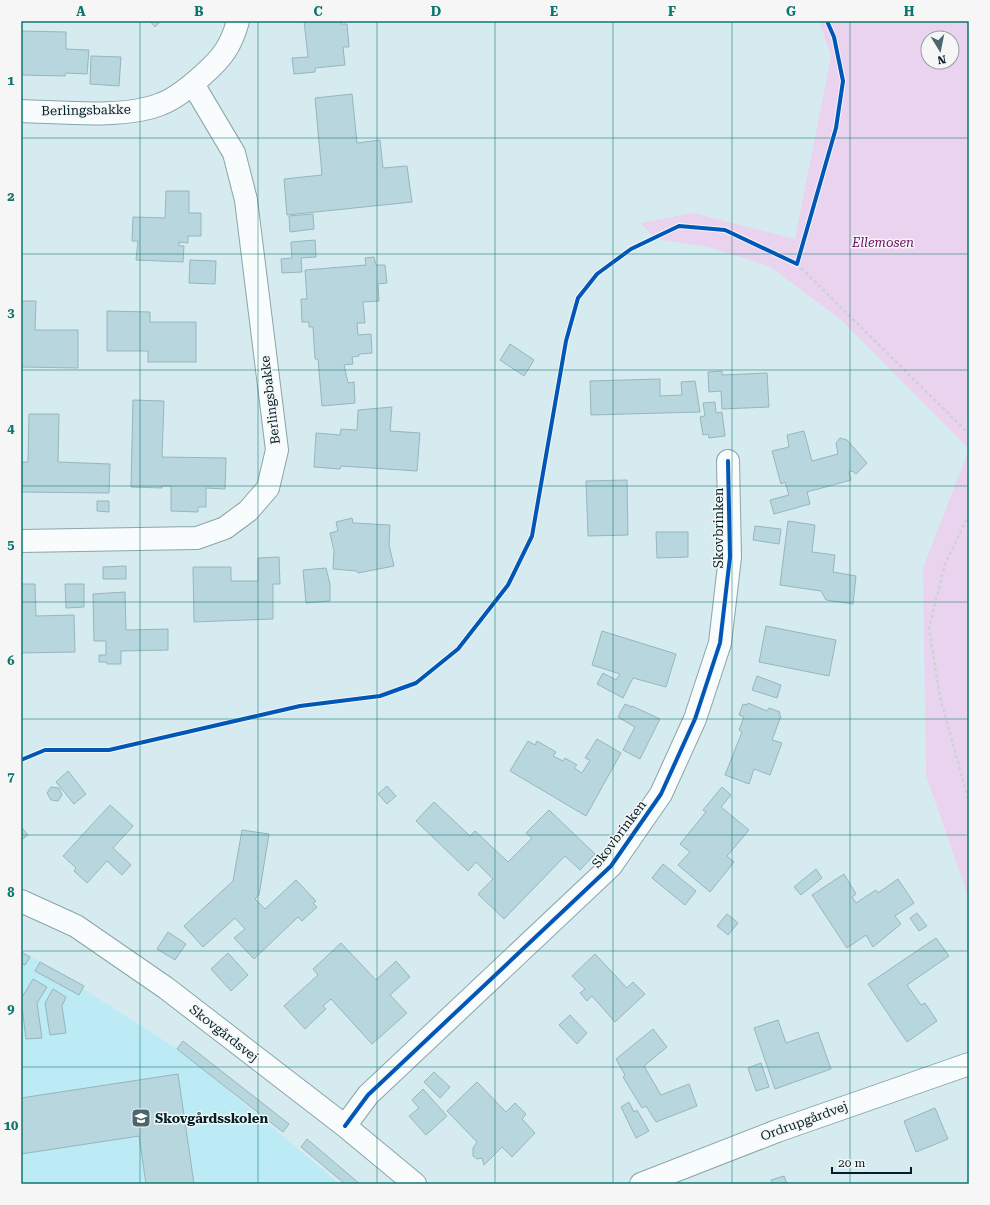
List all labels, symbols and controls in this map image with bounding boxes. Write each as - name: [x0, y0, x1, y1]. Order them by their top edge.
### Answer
- text: A: [76, 4, 86, 19]
- text: B: [194, 4, 204, 19]
- text: C: [313, 4, 323, 19]
- text: D: [431, 4, 441, 19]
- text: E: [550, 4, 558, 19]
- text: F: [668, 4, 676, 19]
- text: G: [786, 4, 796, 19]
- text: H: [904, 4, 915, 19]
- north arrow: [920, 30, 960, 70]
- text: N: [936, 52, 947, 67]
- text: 1: [7, 73, 15, 88]
- street label: Berlingsbakke: [41, 102, 131, 118]
- text: 2: [7, 189, 15, 204]
- park label: Ellemosen: [851, 235, 914, 250]
- text: 3: [7, 305, 15, 320]
- street label: Berlingsbakke: [257, 355, 283, 445]
- text: 4: [7, 421, 15, 436]
- street label: Skovbrinken: [711, 487, 726, 568]
- text: 5: [7, 537, 15, 552]
- text: 6: [7, 653, 15, 668]
- text: 7: [7, 769, 15, 784]
- street label: Skovbrinken: [589, 797, 650, 871]
- text: 8: [7, 885, 15, 900]
- text: 9: [7, 1001, 15, 1016]
- street label: Skovgårdsvej: [187, 1001, 261, 1065]
- street label: Ordrupgårdvej: [758, 1098, 850, 1144]
- school or university icon: Skovgårdsskolen: [130, 1107, 152, 1129]
- place label: Skovgårdsskolen: [155, 1111, 268, 1126]
- text: 10: [4, 1118, 18, 1133]
- scale bar: [832, 1149, 911, 1175]
- text: 20 m: [838, 1156, 865, 1170]

